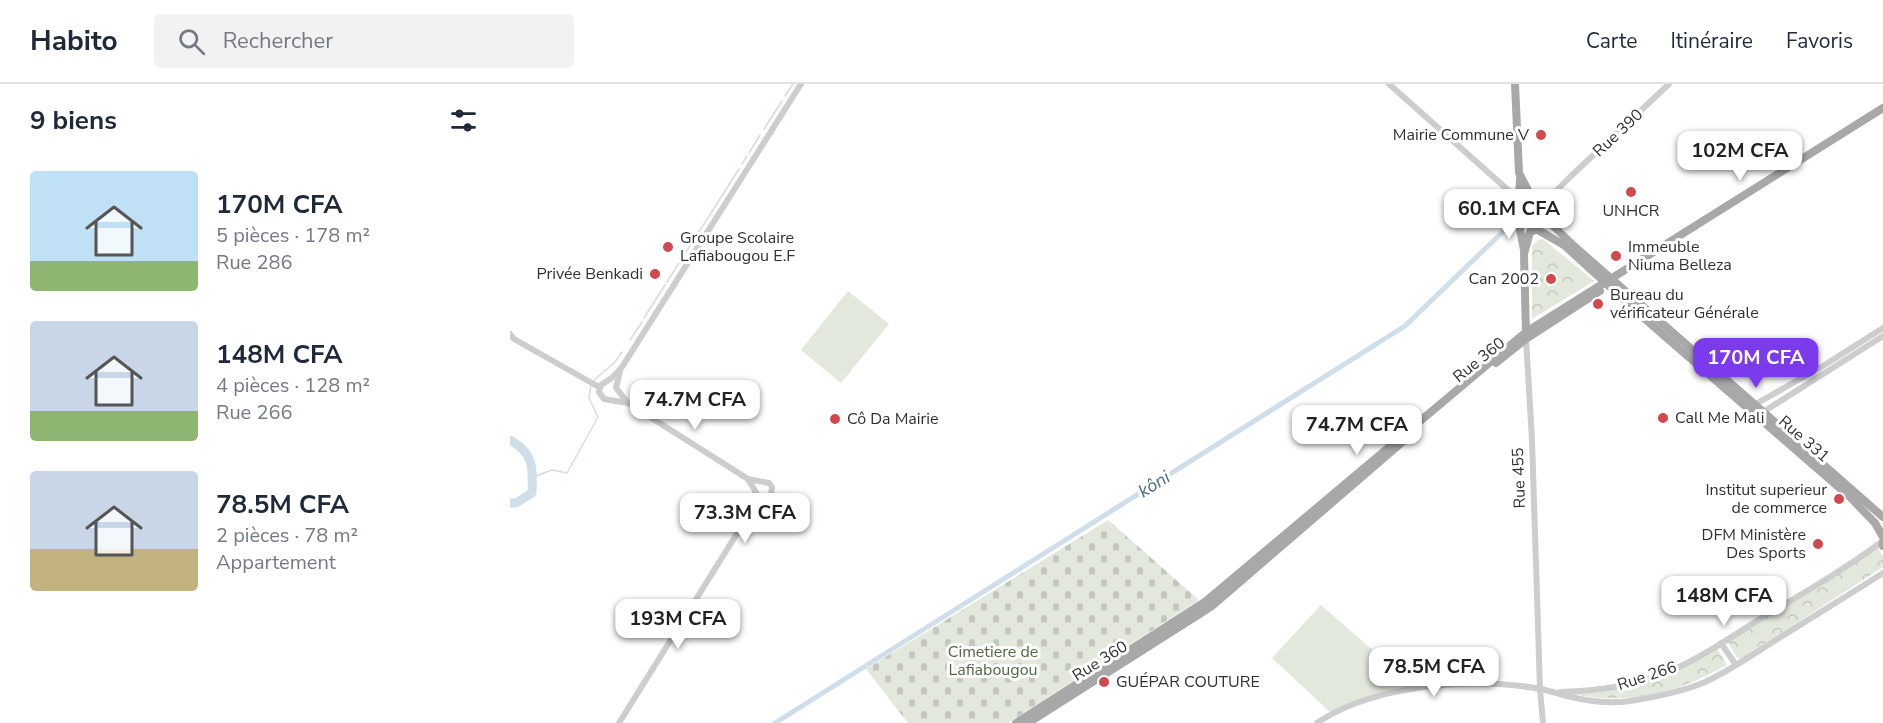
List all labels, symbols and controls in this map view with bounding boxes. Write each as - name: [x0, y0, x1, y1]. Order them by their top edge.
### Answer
- search box: [154, 14, 574, 68]
- text: Habito: [30, 22, 118, 60]
- icon: search: [175, 25, 208, 58]
- text: Rechercher: [223, 26, 333, 56]
- text: Carte: [1586, 27, 1637, 55]
- text: Itinéraire: [1670, 27, 1753, 55]
- text: Favoris: [1786, 27, 1853, 55]
- text: 9 biens: [30, 103, 117, 138]
- icon: filters: [447, 104, 480, 137]
- street label: Rue 390: [1588, 104, 1648, 162]
- place label: Mairie Commune V: [1393, 124, 1530, 146]
- marker: Mairie Commune V: [1534, 128, 1548, 142]
- pin: 102M CFA: [1678, 131, 1802, 182]
- text: 102M CFA: [1691, 137, 1789, 164]
- marker: UNHCR: [1624, 185, 1638, 199]
- text: 170M CFA: [216, 187, 343, 222]
- pin: 60.1M CFA: [1440, 189, 1578, 240]
- icon: home: [78, 195, 150, 267]
- text: 60.1M CFA: [1458, 195, 1560, 222]
- place label: UNHCR: [1602, 200, 1660, 222]
- text: 5 pièces · 178 m²: [216, 222, 370, 249]
- place label: Groupe Scolaire Lafiabougou E.F: [680, 227, 795, 267]
- place label: Immeuble Niuma Belleza: [1628, 236, 1732, 276]
- marker: Groupe Scolaire Lafiabougou E.F: [661, 240, 675, 254]
- text: Rue 286: [216, 249, 292, 276]
- marker: Immeuble Niuma Belleza: [1609, 249, 1623, 263]
- place label: Privée Benkadi: [536, 263, 643, 285]
- marker: Privée Benkadi: [648, 267, 662, 281]
- place label: Can 2002: [1468, 268, 1539, 290]
- marker: Can 2002: [1544, 272, 1558, 286]
- place label: Bureau du vérificateur Générale: [1610, 284, 1759, 324]
- marker: Bureau du vérificateur Générale: [1591, 297, 1605, 311]
- street label: Rue 360: [1448, 332, 1510, 388]
- text: 148M CFA: [216, 337, 343, 372]
- pin: 170M CFA: [1694, 338, 1818, 389]
- text: 170M CFA: [1707, 344, 1805, 371]
- icon: home: [78, 345, 150, 417]
- text: 4 pièces · 128 m²: [216, 372, 370, 399]
- pin: 74.7M CFA: [626, 380, 764, 431]
- text: 74.7M CFA: [644, 386, 746, 413]
- text: Rue 266: [216, 399, 292, 426]
- pin: 74.7M CFA: [1288, 405, 1426, 456]
- place label: Call Me Mali: [1675, 407, 1764, 429]
- place label: Cô Da Mairie: [847, 408, 939, 430]
- text: 74.7M CFA: [1306, 411, 1408, 438]
- marker: Call Me Mali: [1656, 411, 1670, 425]
- street label: Rue 331: [1774, 411, 1834, 467]
- marker: Cô Da Mairie: [828, 412, 842, 426]
- street label: Rue 455: [1507, 447, 1531, 509]
- water label: kôni: [1134, 465, 1175, 503]
- place label: Institut superieur de commerce: [1705, 479, 1827, 519]
- text: 78.5M CFA: [216, 487, 349, 522]
- marker: Institut superieur de commerce: [1832, 492, 1846, 506]
- pin: 73.3M CFA: [676, 493, 814, 544]
- icon: home: [78, 495, 150, 567]
- text: 73.3M CFA: [694, 499, 796, 526]
- text: 2 pièces · 78 m²: [216, 522, 358, 549]
- place label: DFM Ministère Des Sports: [1702, 524, 1806, 564]
- marker: DFM Ministère Des Sports: [1811, 537, 1825, 551]
- text: Appartement: [216, 549, 336, 576]
- pin: 148M CFA: [1662, 576, 1786, 627]
- text: 148M CFA: [1675, 582, 1773, 609]
- pin: 193M CFA: [616, 599, 740, 650]
- text: 193M CFA: [629, 605, 727, 632]
- street label: Rue 360: [1068, 635, 1132, 687]
- park label: Cimetiere de Lafiabougou: [948, 641, 1038, 681]
- pin: 78.5M CFA: [1365, 647, 1503, 698]
- text: 78.5M CFA: [1383, 653, 1485, 680]
- street label: Rue 266: [1615, 656, 1679, 696]
- place label: GUÉPAR COUTURE: [1116, 671, 1260, 693]
- marker: GUÉPAR COUTURE: [1097, 675, 1111, 689]

